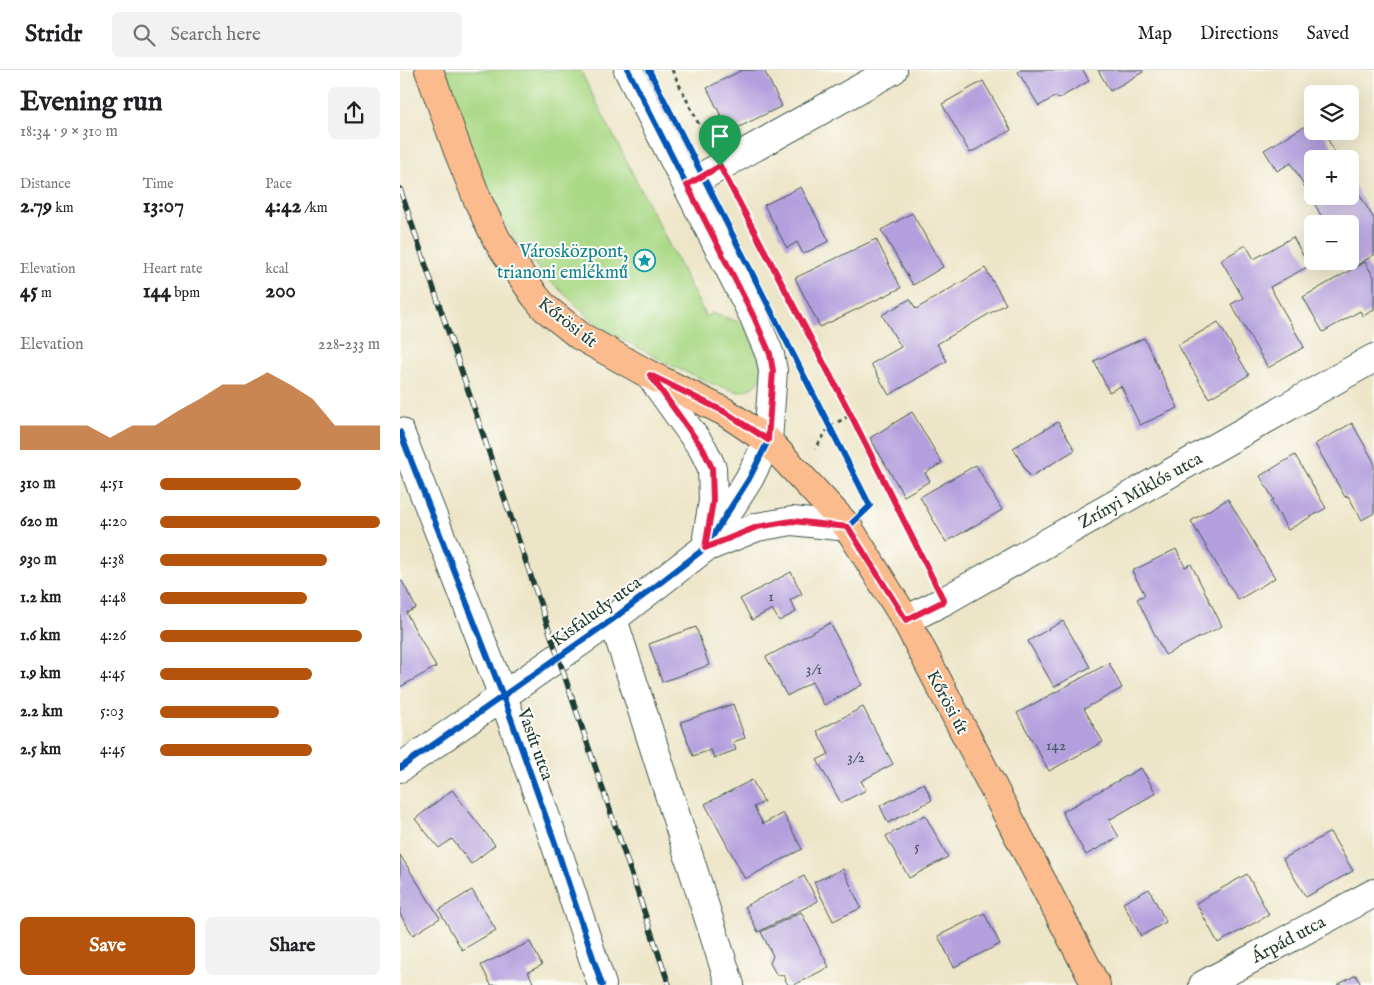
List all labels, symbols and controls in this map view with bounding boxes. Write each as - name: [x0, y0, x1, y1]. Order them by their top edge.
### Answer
- search box: [112, 12, 462, 57]
- text: Stridr: [25, 19, 82, 50]
- icon: search: [130, 21, 158, 49]
- text: Search here: [170, 23, 261, 47]
- text: Map: [1138, 23, 1172, 46]
- text: Directions: [1200, 23, 1278, 46]
- text: Saved: [1306, 23, 1349, 46]
- text: Evening run: [20, 85, 163, 120]
- map controls: [1304, 85, 1359, 270]
- button: layers: [1304, 85, 1359, 140]
- button: share: [328, 87, 380, 139]
- pin: [699, 115, 741, 166]
- text: 18:34 · 9 × 310 m: [20, 122, 118, 142]
- icon: arrive: [706, 122, 734, 150]
- button: +: [1304, 150, 1359, 205]
- text: Distance: [20, 175, 71, 193]
- text: Time: [143, 175, 174, 193]
- text: Pace: [265, 175, 292, 193]
- text: 2.79: [20, 193, 52, 220]
- text: 13:07: [143, 193, 184, 220]
- text: 4:42: [265, 193, 301, 220]
- text: km: [52, 199, 74, 217]
- text: /km: [301, 199, 327, 217]
- button: −: [1304, 215, 1359, 270]
- place label: Városközpont, trianoni emlékmű: [497, 241, 628, 285]
- place icon: Városközpont, trianoni emlékmű: [632, 249, 656, 273]
- text: Elevation: [20, 260, 76, 278]
- text: Heart rate: [143, 260, 202, 278]
- text: kcal: [265, 260, 289, 278]
- text: 45: [20, 278, 38, 305]
- text: 144: [143, 278, 171, 305]
- text: 200: [265, 278, 296, 305]
- text: m: [38, 284, 52, 302]
- text: bpm: [171, 284, 200, 302]
- street label: Kőrösi út: [533, 293, 602, 354]
- text: Elevation: [20, 335, 83, 355]
- text: 228–233 m: [318, 335, 380, 355]
- street label: Zrínyi Miklós utca: [1075, 448, 1207, 535]
- text: 310 m: [20, 474, 56, 494]
- text: 4:51: [100, 474, 124, 494]
- text: 620 m: [20, 512, 58, 532]
- text: 4:20: [100, 512, 127, 532]
- text: 930 m: [20, 550, 57, 570]
- text: 4:38: [100, 550, 124, 570]
- street label: Kisfaludy utca: [547, 572, 647, 653]
- house number: 1: [768, 587, 774, 606]
- text: 1.2 km: [20, 588, 61, 608]
- text: 4:48: [100, 588, 126, 608]
- text: 1.6 km: [20, 626, 61, 646]
- text: 4:26: [100, 626, 126, 646]
- house number: 3/1: [806, 660, 822, 679]
- text: 1.9 km: [20, 664, 61, 684]
- text: 4:45: [100, 664, 126, 684]
- street label: Kőrösi út: [920, 667, 973, 739]
- text: 2.2 km: [20, 702, 63, 722]
- text: 5:03: [100, 702, 124, 722]
- street label: Vasút utca: [511, 704, 558, 784]
- house number: 142: [1046, 736, 1066, 755]
- text: 2.5 km: [20, 740, 61, 760]
- text: 4:45: [100, 740, 126, 760]
- house number: 3/2: [847, 748, 865, 767]
- house number: 5: [914, 837, 920, 856]
- street label: Árpád utca: [1246, 909, 1330, 970]
- button: Save: [20, 917, 195, 975]
- button: Share: [205, 917, 380, 975]

